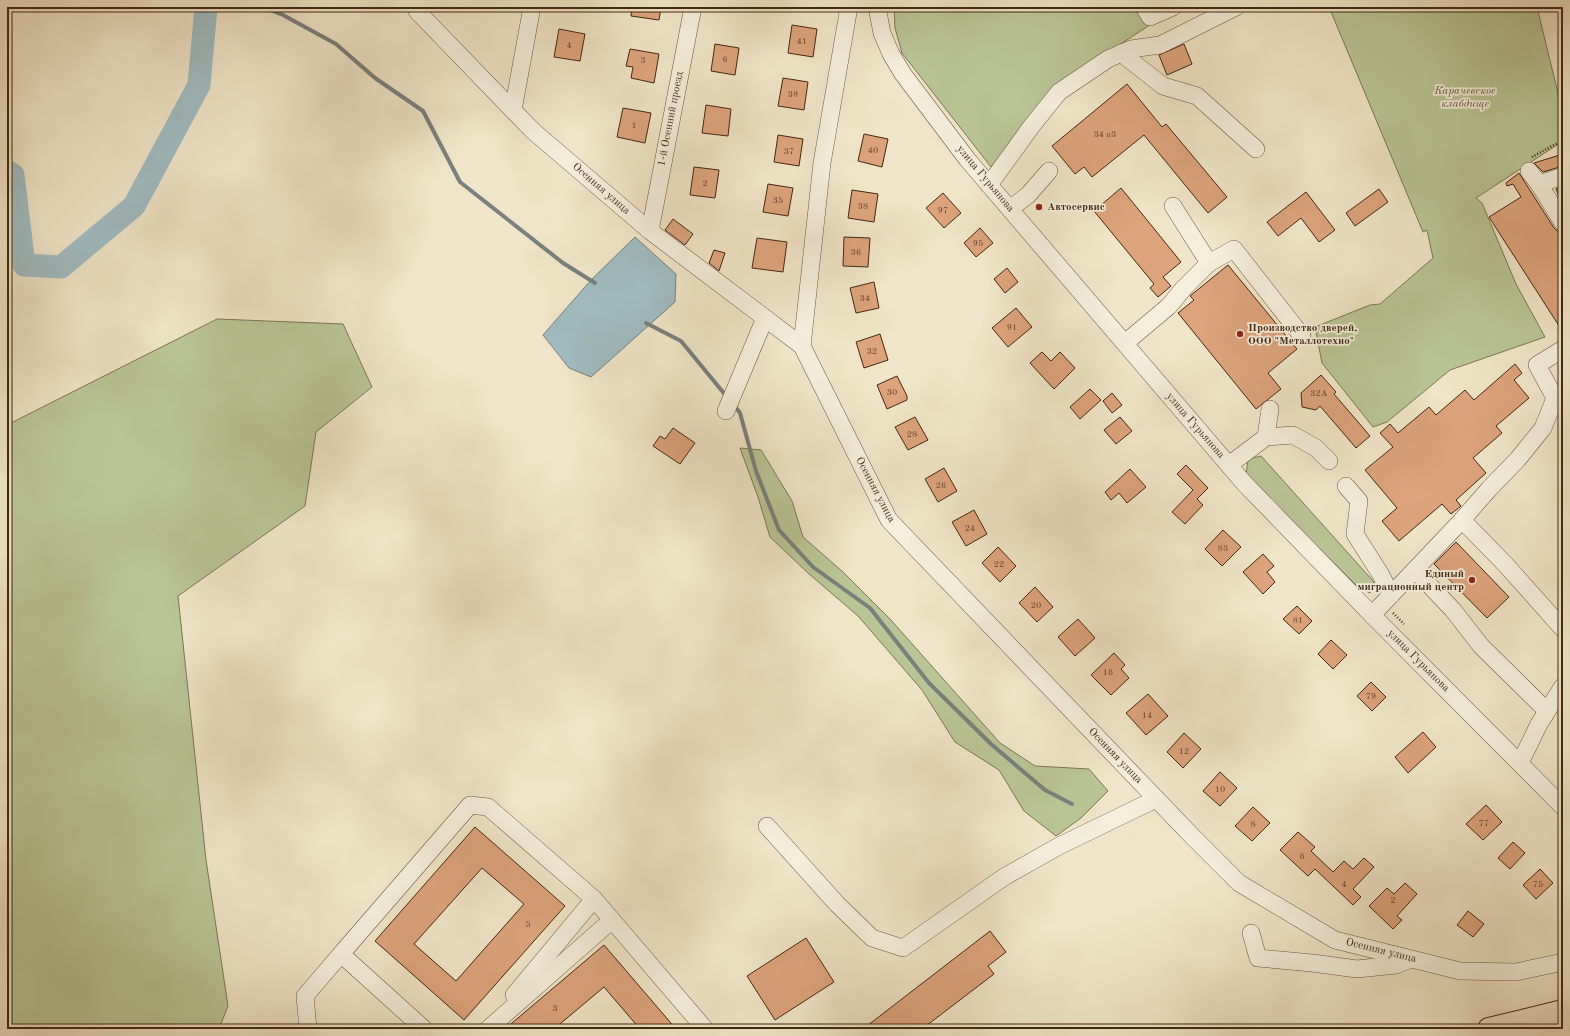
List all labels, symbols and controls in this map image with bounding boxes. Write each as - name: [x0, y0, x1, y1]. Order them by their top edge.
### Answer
- house number: 41: [797, 37, 807, 46]
- house number: 4: [566, 41, 572, 50]
- house number: 6: [722, 55, 728, 64]
- house number: 3: [640, 56, 646, 65]
- street label: 1-й Осенний проезд: [656, 70, 686, 167]
- park label: Карачевское клабдище: [1433, 86, 1496, 110]
- house number: 39: [788, 90, 798, 99]
- house number: 1: [631, 121, 637, 130]
- house number: 34 к3: [1094, 130, 1116, 139]
- street label: улица Гурьянова: [954, 144, 1016, 215]
- house number: 40: [868, 146, 878, 155]
- house number: 37: [784, 147, 794, 156]
- street label: Осенняя улица: [570, 161, 632, 217]
- house number: 2: [702, 179, 708, 188]
- house number: 35: [773, 196, 783, 205]
- house number: 38: [858, 202, 868, 211]
- marker: Автосервис: [1034, 202, 1044, 212]
- place label: Автосервис: [1047, 202, 1105, 213]
- house number: 97: [938, 206, 948, 215]
- house number: 95: [973, 239, 983, 248]
- house number: 36: [851, 248, 861, 257]
- house number: 34: [860, 294, 870, 303]
- house number: 91: [1007, 323, 1017, 332]
- place label: Производство дверей, ООО "Металлотехно": [1248, 323, 1357, 347]
- marker: Производство дверей, ООО "Металлотехно": [1235, 329, 1245, 339]
- house number: 32: [867, 347, 877, 356]
- house number: 30: [887, 388, 897, 397]
- house number: 32А: [1310, 389, 1328, 398]
- street label: улица Гурьянова: [1164, 391, 1227, 461]
- house number: 28: [907, 430, 917, 439]
- street label: Осенняя улица: [853, 456, 897, 525]
- house number: 26: [936, 481, 946, 490]
- house number: 24: [965, 524, 975, 533]
- house number: 83: [1218, 544, 1228, 553]
- house number: 22: [994, 560, 1004, 569]
- place label: Единый миграционный центр: [1357, 569, 1464, 593]
- marker: Единый миграционный центр: [1467, 575, 1477, 585]
- house number: 20: [1031, 601, 1041, 610]
- house number: 81: [1293, 616, 1303, 625]
- street label: улица Гурьянова: [1385, 628, 1452, 695]
- house number: 16: [1103, 668, 1113, 677]
- house number: 79: [1366, 692, 1376, 701]
- house number: 14: [1142, 711, 1152, 720]
- street label: Осенняя улица: [1086, 726, 1144, 786]
- house number: 12: [1179, 747, 1189, 756]
- house number: 10: [1215, 785, 1225, 794]
- house number: 77: [1479, 819, 1489, 828]
- house number: 8: [1250, 820, 1256, 829]
- house number: 6: [1299, 852, 1305, 861]
- house number: 4: [1341, 880, 1347, 889]
- house number: 75: [1533, 880, 1543, 889]
- house number: 2: [1390, 896, 1396, 905]
- house number: 5: [525, 920, 531, 929]
- street label: Осенняя улица: [1345, 937, 1418, 965]
- house number: 3: [552, 1004, 558, 1013]

